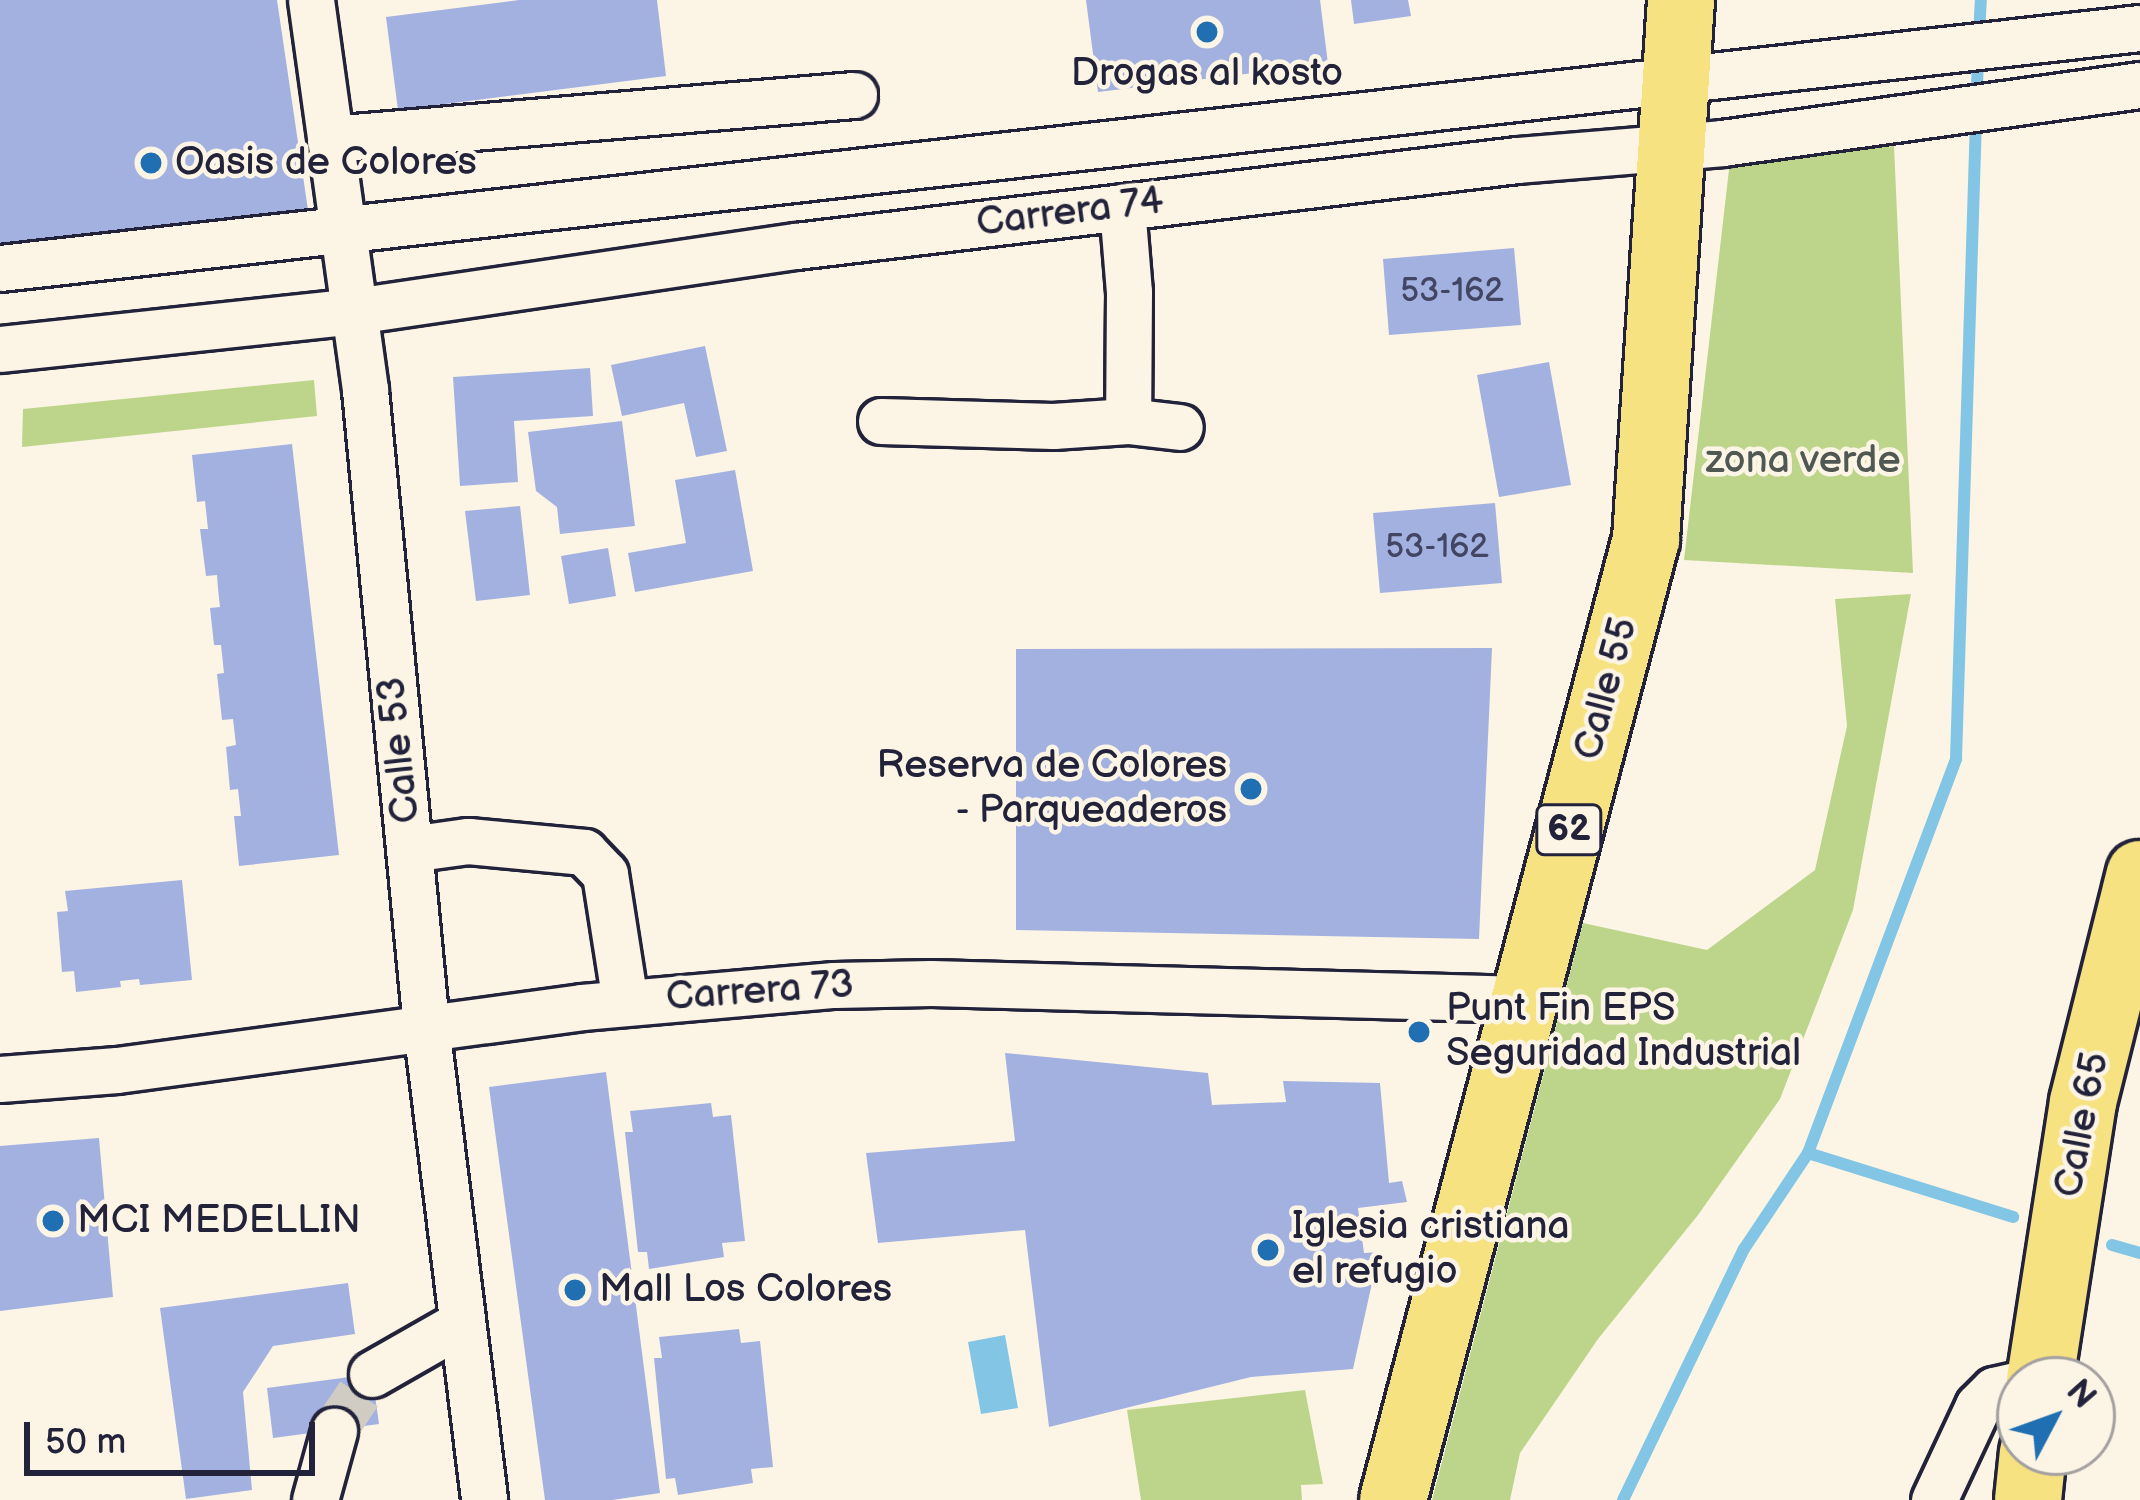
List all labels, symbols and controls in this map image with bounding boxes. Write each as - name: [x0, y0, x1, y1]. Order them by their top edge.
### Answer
- marker: Drogas al kosto: [1194, 19, 1220, 45]
- place label: Drogas al kosto: [1071, 51, 1343, 97]
- place label: Oasis de Colores: [175, 140, 477, 186]
- marker: Oasis de Colores: [138, 150, 164, 176]
- street label: Carrera 74: [973, 178, 1167, 248]
- house number: 53-162: [1400, 272, 1504, 312]
- park label: zona verde: [1705, 438, 1901, 484]
- house number: 53-162: [1385, 528, 1489, 568]
- street label: Calle 55: [1566, 613, 1648, 765]
- street label: Calle 53: [369, 675, 431, 825]
- place label: Reserva de Colores - Parqueaderos: [877, 744, 1227, 835]
- marker: Reserva de Colores - Parqueaderos: [1238, 776, 1264, 802]
- road number: 62: [1533, 800, 1605, 860]
- street label: Carrera 73: [664, 962, 856, 1022]
- place label: Punt Fin EPS Seguridad Industrial: [1446, 987, 1801, 1078]
- marker: Punt Fin EPS Seguridad Industrial: [1403, 1016, 1435, 1048]
- street label: Calle 65: [2046, 1049, 2120, 1201]
- place label: MCI MEDELLIN: [77, 1198, 361, 1244]
- place label: Iglesia cristiana el refugio: [1292, 1205, 1570, 1296]
- marker: MCI MEDELLIN: [40, 1208, 66, 1234]
- marker: Iglesia cristiana el refugio: [1255, 1237, 1281, 1263]
- place label: Mall Los Colores: [599, 1267, 892, 1313]
- marker: Mall Los Colores: [562, 1277, 588, 1303]
- north arrow: [1996, 1356, 2116, 1476]
- text: N: [2058, 1372, 2104, 1417]
- scale bar: [30, 1398, 321, 1472]
- text: 50 m: [45, 1421, 126, 1464]

